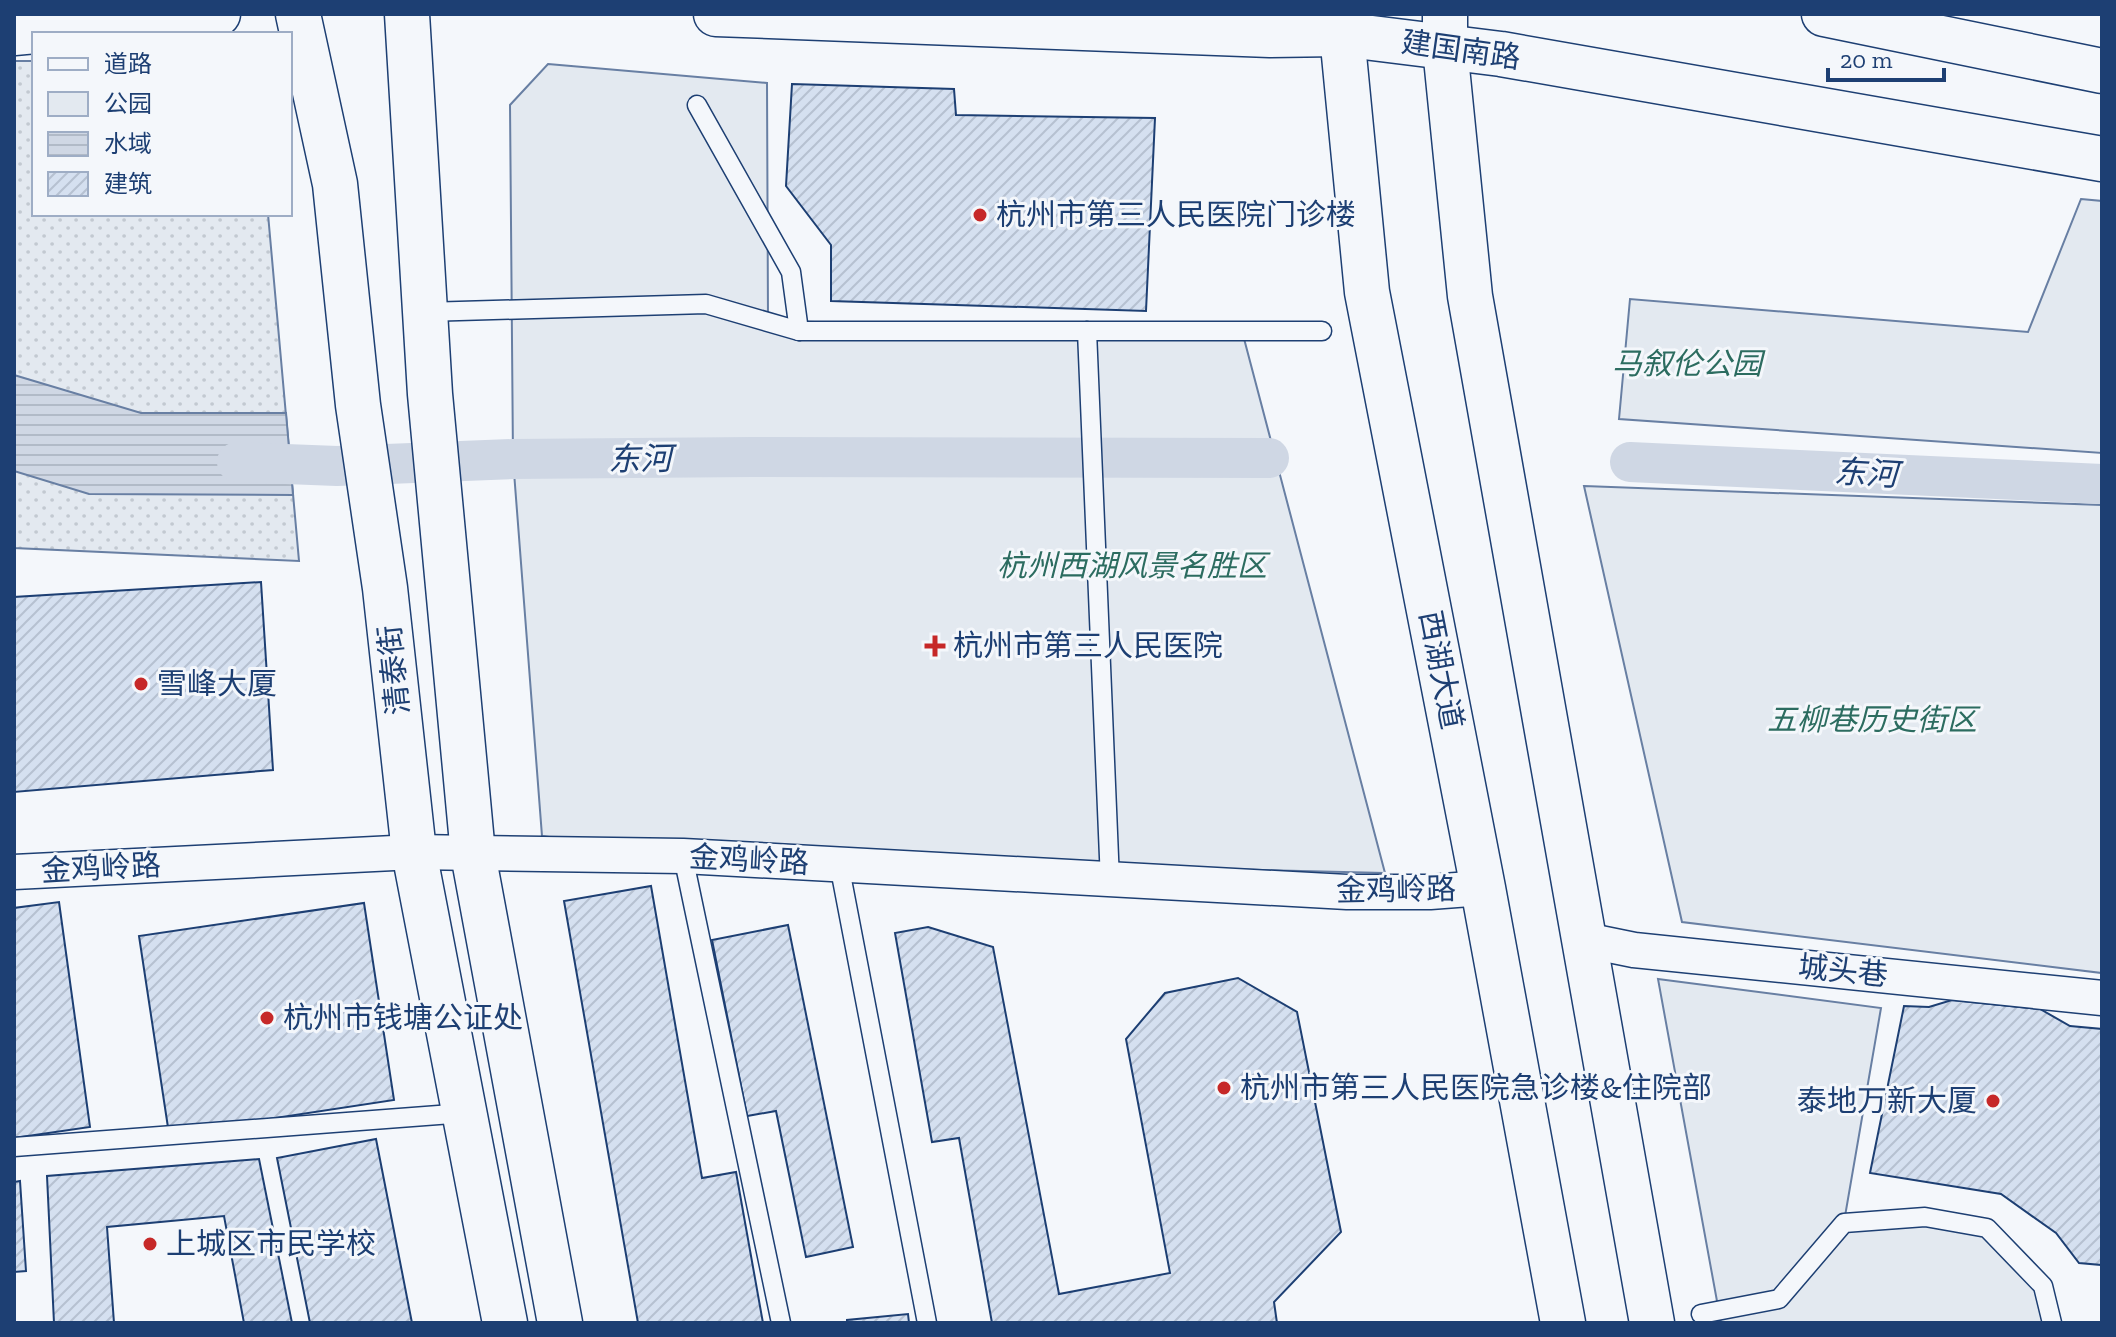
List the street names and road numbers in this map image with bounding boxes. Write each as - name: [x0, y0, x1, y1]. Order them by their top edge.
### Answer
- street label: 建国南路: [1399, 24, 1523, 76]
- street label: 西湖大道: [1412, 608, 1470, 732]
- street label: 清泰街: [371, 623, 417, 717]
- street label: 金鸡岭路: [688, 839, 810, 881]
- street label: 金鸡岭路: [40, 847, 162, 889]
- street label: 金鸡岭路: [1336, 871, 1456, 909]
- street label: 城头巷: [1796, 948, 1890, 994]

